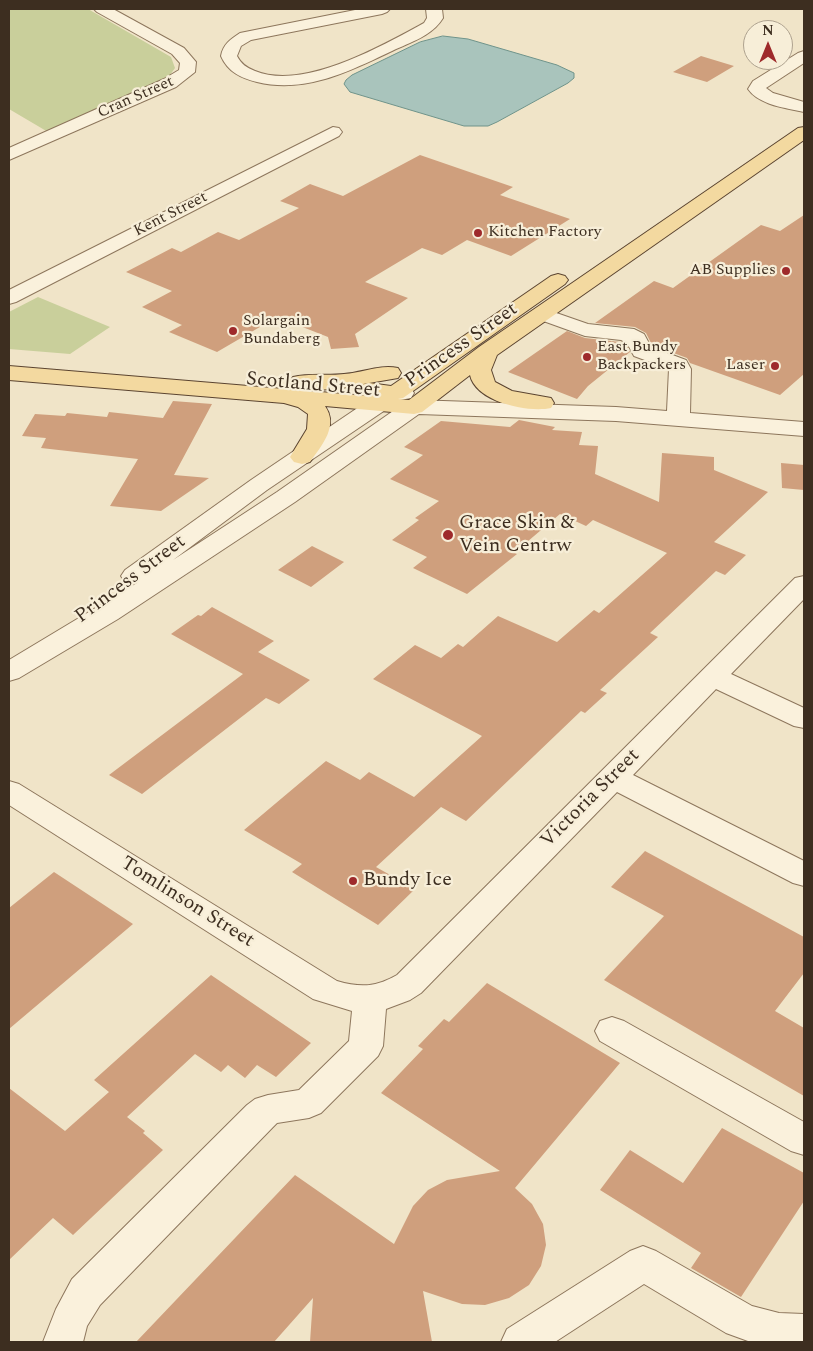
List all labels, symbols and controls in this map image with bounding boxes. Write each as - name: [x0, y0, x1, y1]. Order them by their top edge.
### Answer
- north arrow: [743, 20, 793, 70]
- text: N: [762, 20, 774, 41]
- street label: Cran Street: [95, 73, 177, 123]
- street label: Kent Street: [131, 188, 211, 242]
- place label: Kitchen Factory: [488, 223, 601, 243]
- marker: Kitchen Factory: [472, 227, 484, 239]
- place label: AB Supplies: [689, 261, 776, 281]
- marker: AB Supplies: [780, 265, 792, 277]
- street label: Princess Street: [401, 298, 523, 394]
- place label: Solargain Bundaberg: [243, 312, 320, 350]
- marker: Solargain Bundaberg: [227, 325, 239, 337]
- place label: East Bundy Backpackers: [597, 338, 686, 376]
- marker: East Bundy Backpackers: [581, 351, 593, 363]
- place label: Laser: [726, 356, 765, 376]
- marker: Laser: [769, 360, 781, 372]
- street label: Scotland Street: [245, 368, 381, 404]
- place label: Grace Skin & Vein Centrw: [459, 512, 575, 559]
- marker: Grace Skin & Vein Centrw: [441, 528, 455, 542]
- street label: Princess Street: [71, 531, 191, 629]
- street label: Victoria Street: [537, 745, 645, 853]
- street label: Tomlinson Street: [116, 852, 258, 954]
- place label: Bundy Ice: [363, 869, 452, 893]
- marker: Bundy Ice: [347, 875, 359, 887]

